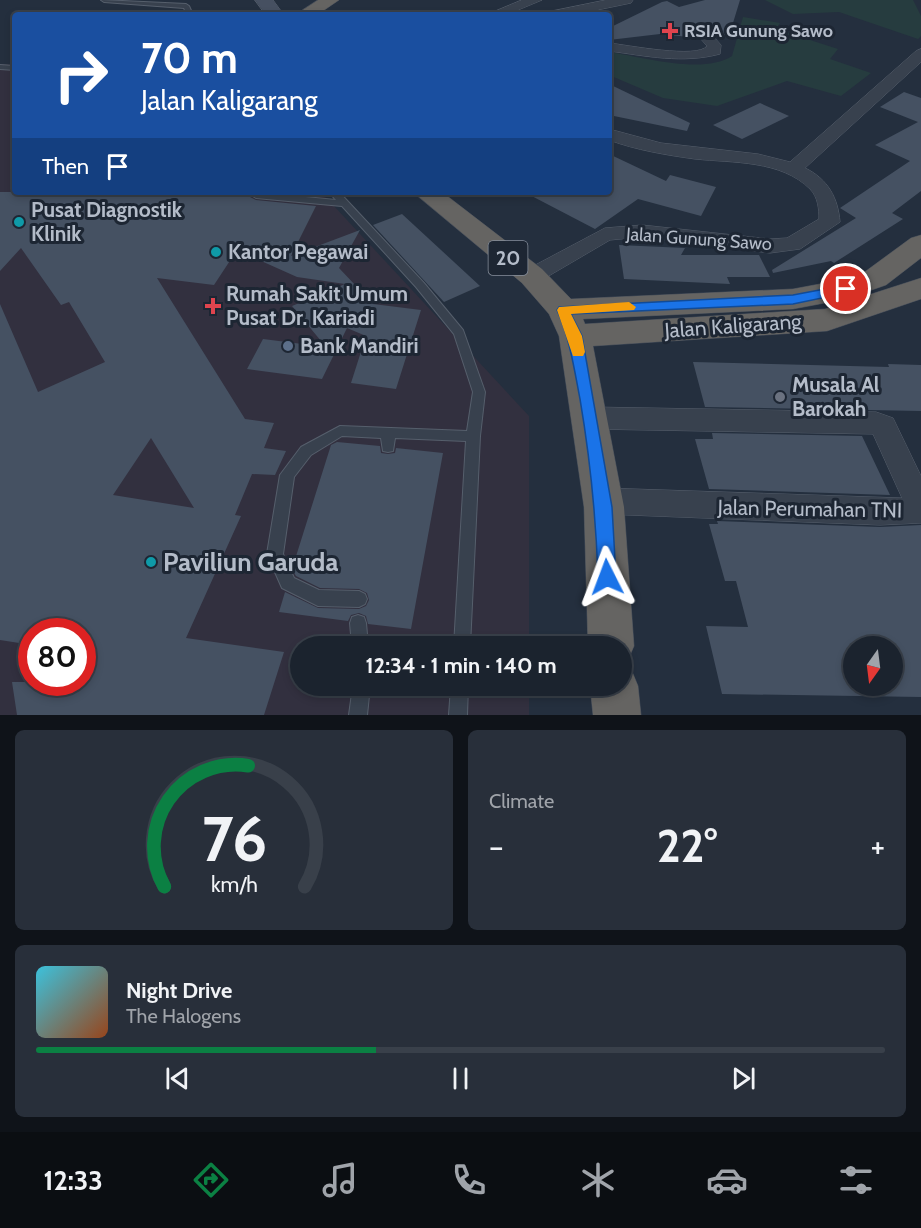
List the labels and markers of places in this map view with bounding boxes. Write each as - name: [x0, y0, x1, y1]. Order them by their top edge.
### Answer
- place label: RSIA Gunung Sawo: [684, 20, 833, 42]
- marker: RSIA Gunung Sawo: [661, 22, 679, 40]
- place label: Pusat Diagnostik Klinik: [31, 197, 183, 246]
- marker: Pusat Diagnostik Klinik: [12, 215, 26, 229]
- place label: Kantor Pegawai: [228, 239, 368, 264]
- marker: Kantor Pegawai: [209, 245, 223, 259]
- pin: [820, 263, 871, 314]
- place label: Rumah Sakit Umum Pusat Dr. Kariadi: [226, 281, 408, 330]
- marker: Rumah Sakit Umum Pusat Dr. Kariadi: [204, 297, 222, 315]
- place label: Bank Mandiri: [300, 333, 419, 358]
- marker: Bank Mandiri: [281, 339, 295, 353]
- place label: Musala Al Barokah: [792, 372, 880, 421]
- marker: Musala Al Barokah: [773, 390, 787, 404]
- place label: Paviliun Garuda: [163, 546, 338, 578]
- marker: Paviliun Garuda: [144, 555, 158, 569]

